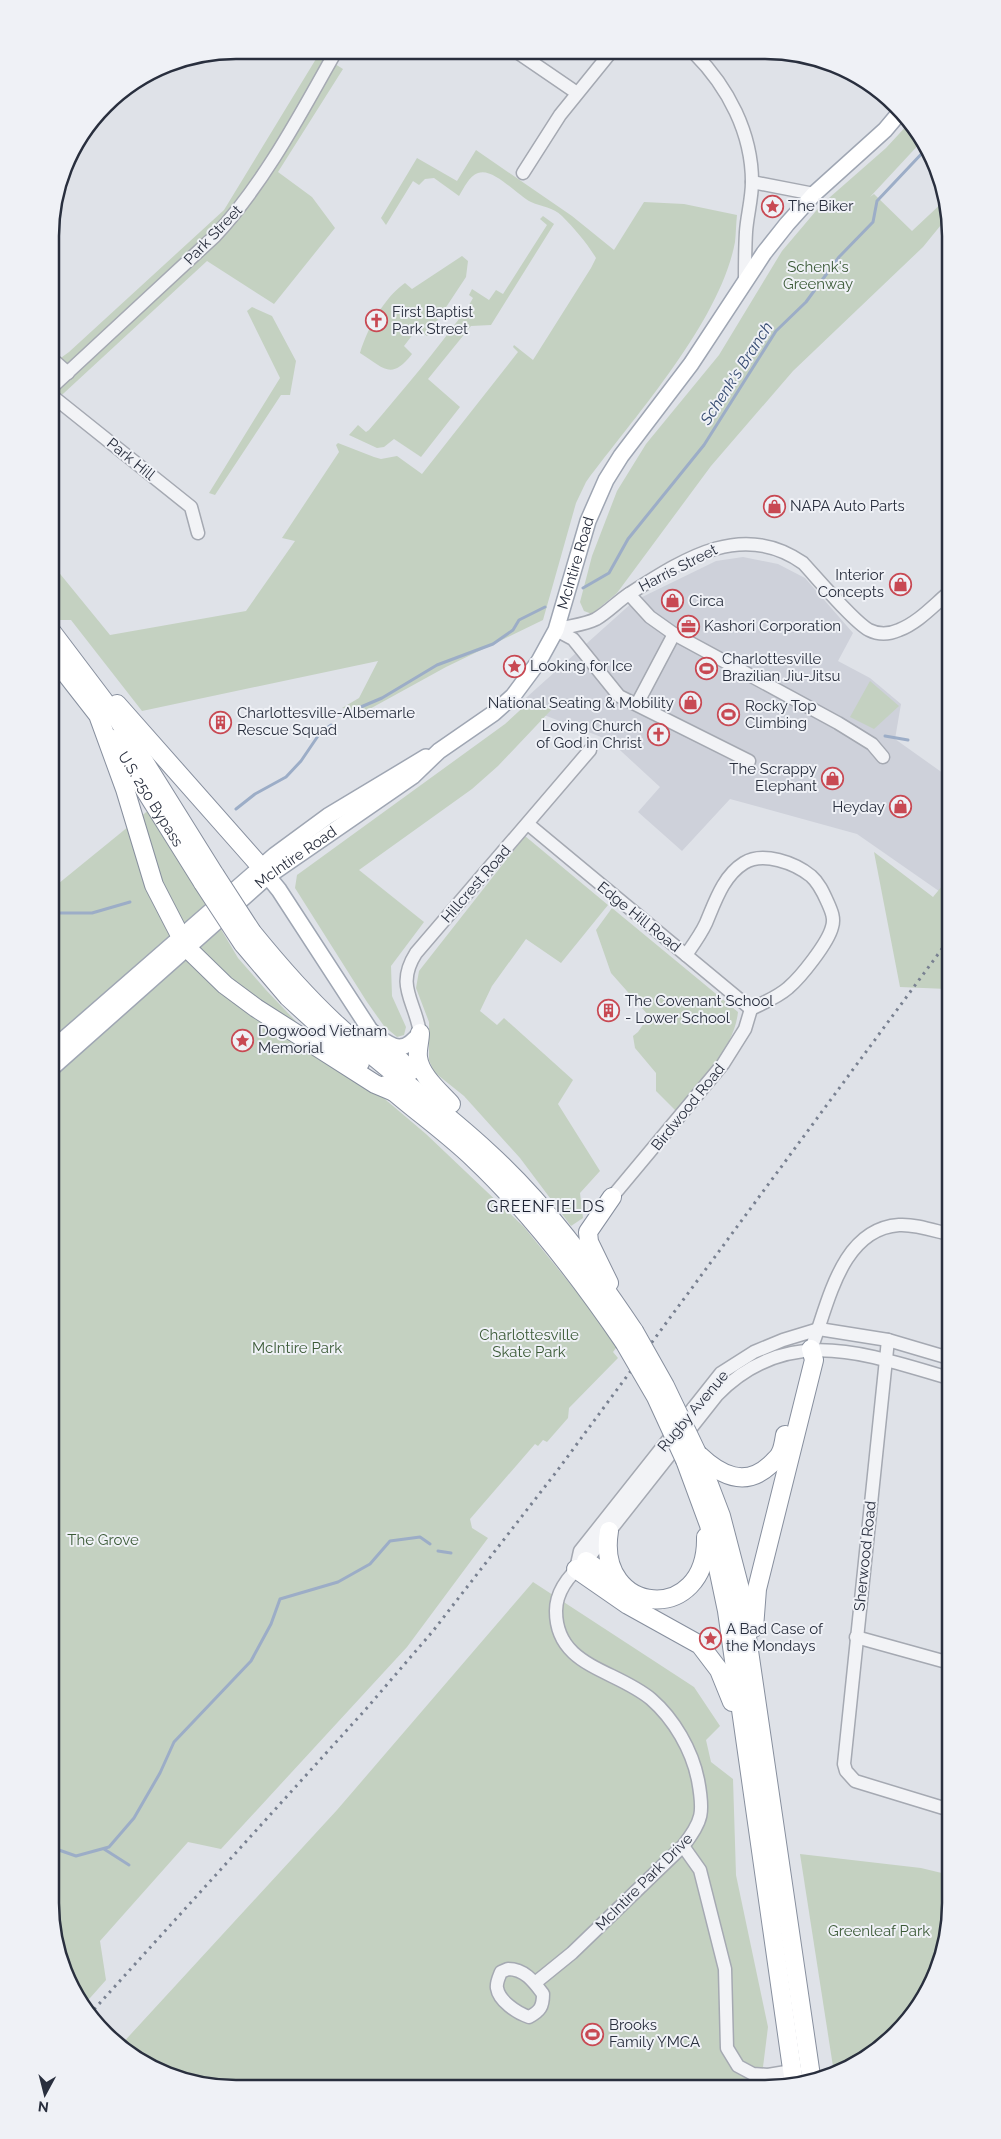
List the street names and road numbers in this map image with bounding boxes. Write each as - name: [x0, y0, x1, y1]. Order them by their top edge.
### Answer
- street label: Park Street: [180, 201, 246, 269]
- street label: Park Hill: [103, 434, 160, 484]
- street label: McIntire Road: [554, 514, 598, 611]
- street label: Harris Street: [636, 541, 720, 595]
- street label: U.S. 250 Bypass: [114, 748, 187, 850]
- street label: McIntire Road: [251, 822, 340, 892]
- street label: Hillcrest Road: [438, 842, 514, 926]
- street label: Edge Hill Road: [594, 878, 684, 956]
- street label: Birdwood Road: [647, 1060, 729, 1154]
- street label: Rugby Avenue: [654, 1367, 732, 1455]
- street label: Sherwood Road: [850, 1500, 880, 1612]
- street label: McIntire Park Drive: [592, 1830, 696, 1934]

